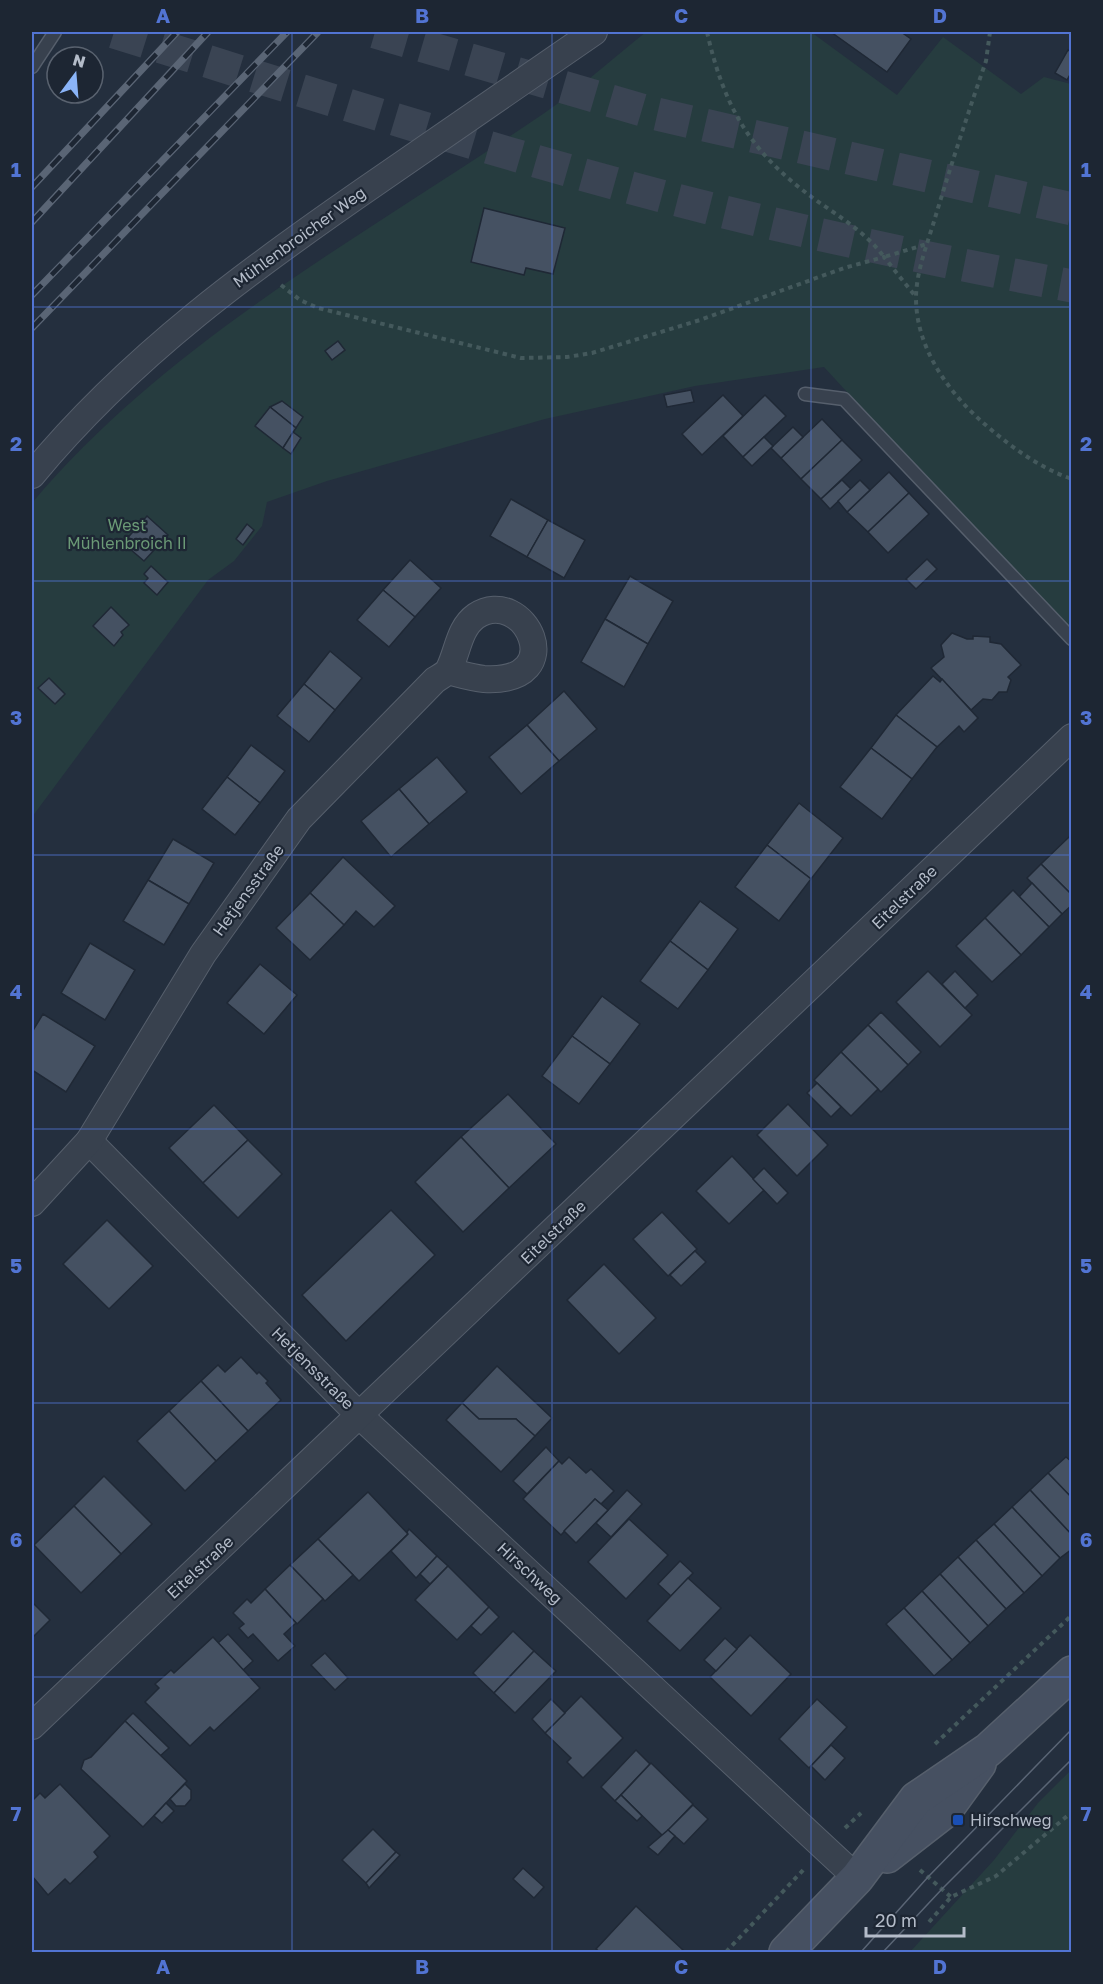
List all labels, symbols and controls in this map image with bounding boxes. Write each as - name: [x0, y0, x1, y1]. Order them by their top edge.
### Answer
- text: A: [156, 3, 170, 27]
- text: B: [415, 3, 429, 27]
- text: C: [674, 3, 688, 27]
- text: D: [933, 3, 947, 27]
- north arrow: [45, 45, 105, 105]
- text: N: [71, 49, 88, 72]
- text: 1: [11, 157, 21, 181]
- text: 1: [1081, 157, 1091, 181]
- street label: Mühlenbroicher Weg: [229, 182, 369, 292]
- text: 2: [10, 431, 22, 455]
- text: 2: [1080, 431, 1092, 455]
- park label: West Mühlenbroich II: [67, 515, 187, 553]
- text: 3: [10, 705, 22, 729]
- text: 3: [1080, 705, 1092, 729]
- street label: Hetjensstraße: [208, 840, 288, 940]
- street label: Eitelstraße: [867, 861, 941, 933]
- text: 4: [10, 979, 22, 1003]
- text: 4: [1080, 979, 1092, 1003]
- street label: Eitelstraße: [516, 1196, 590, 1268]
- text: 5: [10, 1253, 22, 1277]
- text: 5: [1080, 1253, 1092, 1277]
- street label: Hetjensstraße: [268, 1323, 358, 1413]
- text: 6: [10, 1527, 22, 1551]
- text: 6: [1080, 1527, 1092, 1551]
- street label: Eitelstraße: [163, 1531, 237, 1603]
- street label: Hirschweg: [493, 1538, 567, 1608]
- text: 7: [11, 1801, 22, 1825]
- text: 7: [1081, 1801, 1092, 1825]
- place label: Hirschweg: [970, 1810, 1052, 1830]
- marker: Hirschweg: [951, 1813, 965, 1827]
- scale bar: [866, 1900, 964, 1938]
- text: 20 m: [875, 1909, 917, 1931]
- text: A: [156, 1954, 170, 1978]
- text: B: [415, 1954, 429, 1978]
- text: C: [674, 1954, 688, 1978]
- text: D: [933, 1954, 947, 1978]

